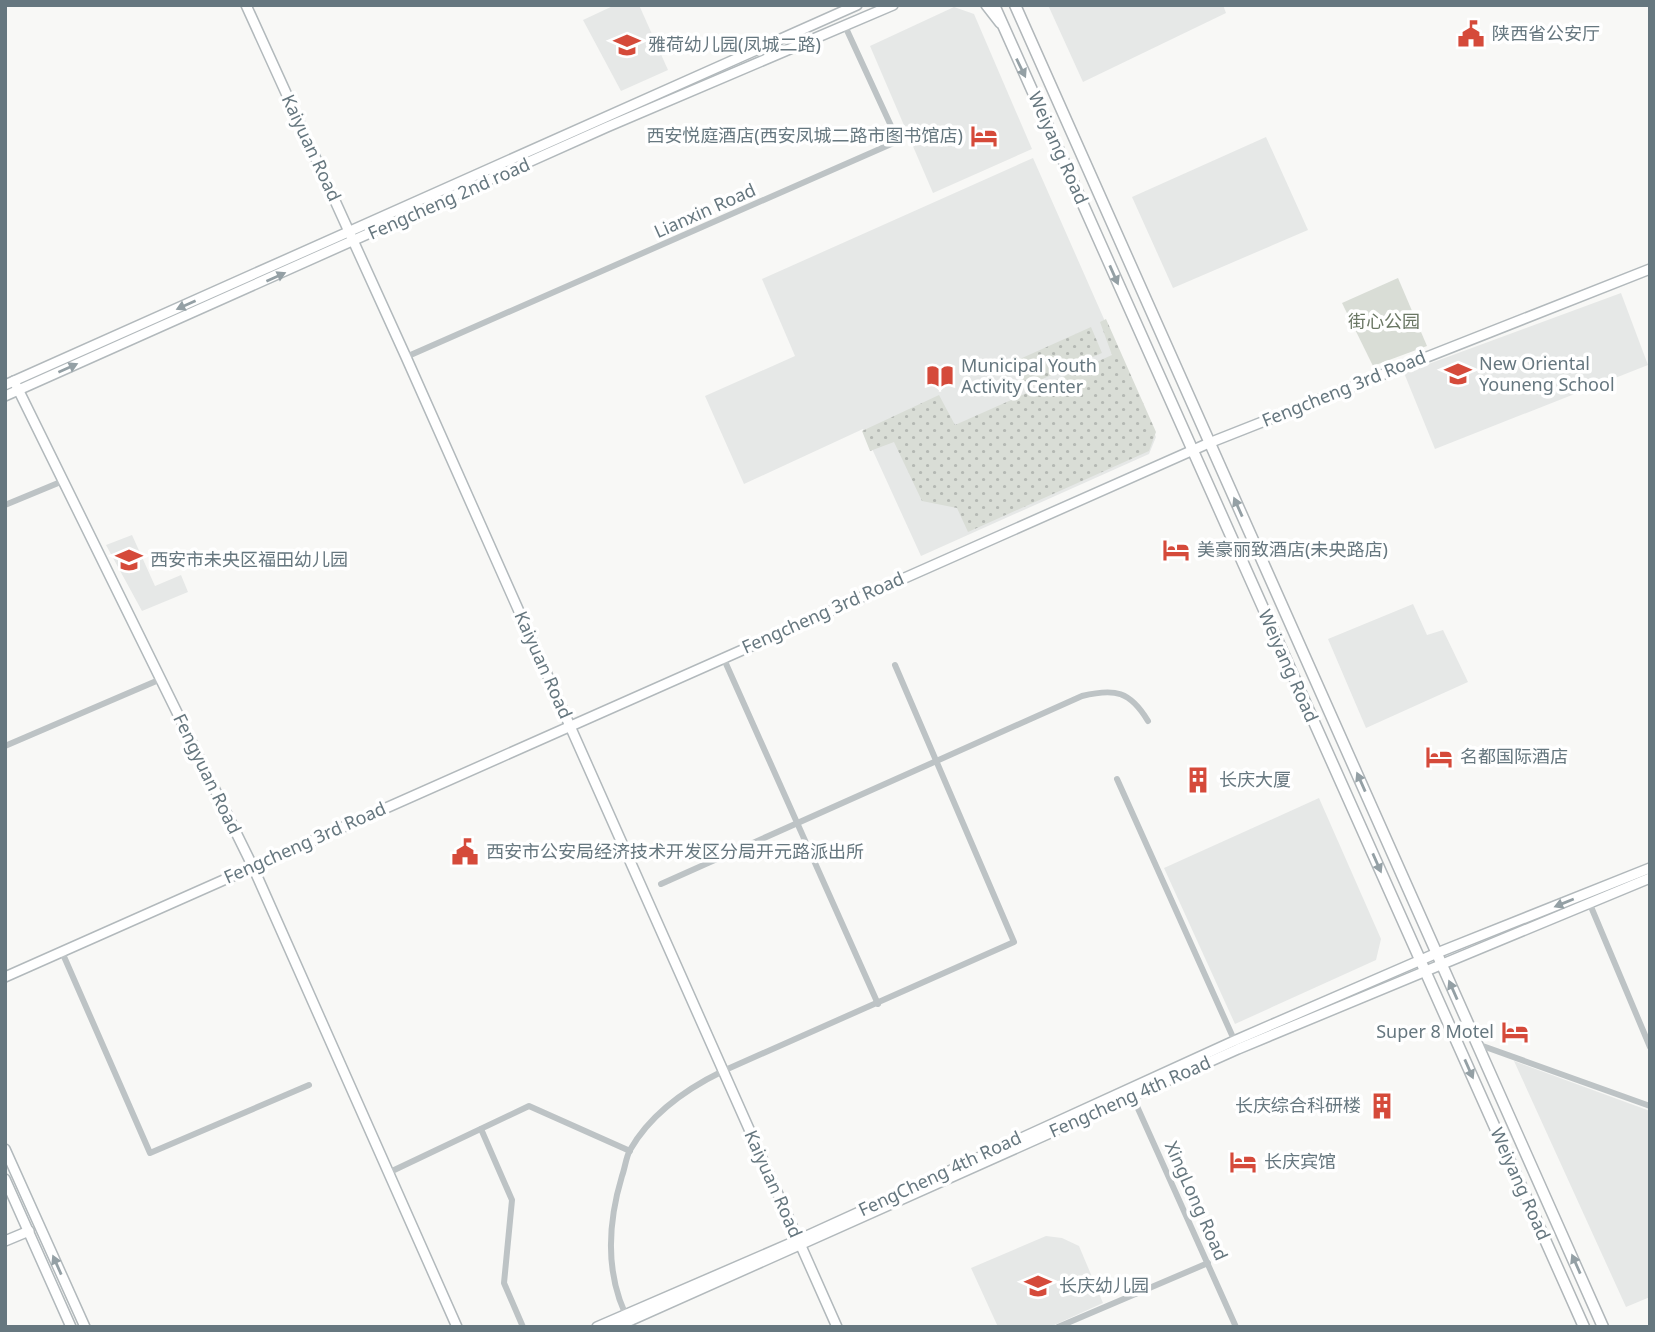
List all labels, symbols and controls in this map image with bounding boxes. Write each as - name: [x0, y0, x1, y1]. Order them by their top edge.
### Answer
- public building icon: 陕西省公安厅: [1456, 19, 1486, 49]
- place label: 陕西省公安厅: [1492, 21, 1600, 45]
- school or university icon: 雅荷幼儿园(凤城二路): [612, 30, 642, 60]
- place label: 雅荷幼儿园(凤城二路): [648, 32, 821, 56]
- one-way arrow: [1016, 58, 1027, 78]
- street label: Weiyang Road: [1023, 88, 1094, 208]
- street label: Kaiyuan Road: [277, 90, 347, 205]
- hotel icon: 西安悦庭酒店(西安凤城二路市图书馆店): [969, 121, 999, 151]
- place label: 西安悦庭酒店(西安凤城二路市图书馆店): [646, 123, 963, 147]
- street label: Fengcheng 2nd road: [364, 152, 533, 245]
- street label: Lianxin Road: [650, 177, 759, 243]
- one-way arrow: [1109, 265, 1120, 286]
- one-way arrow: [266, 271, 286, 283]
- one-way arrow: [176, 299, 196, 311]
- park label: 街心公园: [1348, 309, 1420, 333]
- street label: Fengcheng 3rd Road: [1258, 344, 1429, 432]
- place label: New Oriental Youneng School: [1479, 351, 1615, 396]
- place label: Municipal Youth Activity Center: [961, 353, 1097, 398]
- school or university icon: New Oriental Youneng School: [1443, 359, 1473, 389]
- library icon: Municipal Youth Activity Center: [925, 361, 955, 391]
- one-way arrow: [57, 362, 78, 373]
- one-way arrow: [1232, 497, 1244, 517]
- hotel icon: 美豪丽致酒店(未央路店): [1161, 535, 1191, 565]
- place label: 美豪丽致酒店(未央路店): [1197, 537, 1388, 561]
- school or university icon: 西安市未央区福田幼儿园: [114, 545, 144, 575]
- place label: 西安市未央区福田幼儿园: [150, 547, 348, 571]
- street label: Fengcheng 3rd Road: [738, 566, 907, 659]
- street label: Weiyang Road: [1253, 606, 1324, 726]
- street label: Kaiyuan Road: [509, 607, 578, 722]
- street label: Fengyuan Road: [168, 709, 247, 838]
- hotel icon: 名都国际酒店: [1424, 742, 1454, 772]
- place label: 名都国际酒店: [1460, 744, 1568, 768]
- building icon: 长庆大厦: [1183, 765, 1213, 795]
- place label: 长庆大厦: [1219, 767, 1291, 791]
- one-way arrow: [1355, 771, 1366, 792]
- street label: Fengcheng 3rd Road: [220, 796, 389, 889]
- public building icon: 西安市公安局经济技术开发区分局开元路派出所: [450, 837, 480, 867]
- place label: 西安市公安局经济技术开发区分局开元路派出所: [486, 839, 864, 863]
- one-way arrow: [1371, 853, 1383, 873]
- one-way arrow: [1553, 897, 1574, 908]
- one-way arrow: [1447, 979, 1458, 1000]
- hotel icon: Super 8 Motel: [1500, 1017, 1530, 1047]
- place label: Super 8 Motel: [1376, 1019, 1494, 1043]
- street label: Fengcheng 4th Road: [1045, 1050, 1214, 1143]
- one-way arrow: [1463, 1059, 1475, 1079]
- building icon: 长庆综合科研楼: [1367, 1091, 1397, 1121]
- place label: 长庆综合科研楼: [1235, 1093, 1361, 1117]
- street label: Weiyang Road: [1485, 1124, 1556, 1244]
- street label: FengCheng 4th Road: [854, 1125, 1025, 1221]
- street label: Kaiyuan Road: [739, 1126, 808, 1241]
- street label: XingLong Road: [1160, 1137, 1234, 1264]
- hotel icon: 长庆宾馆: [1228, 1147, 1258, 1177]
- place label: 长庆宾馆: [1264, 1149, 1336, 1173]
- one-way arrow: [51, 1254, 62, 1275]
- one-way arrow: [1570, 1254, 1581, 1275]
- school or university icon: 长庆幼儿园: [1023, 1271, 1053, 1301]
- place label: 长庆幼儿园: [1059, 1273, 1149, 1297]

